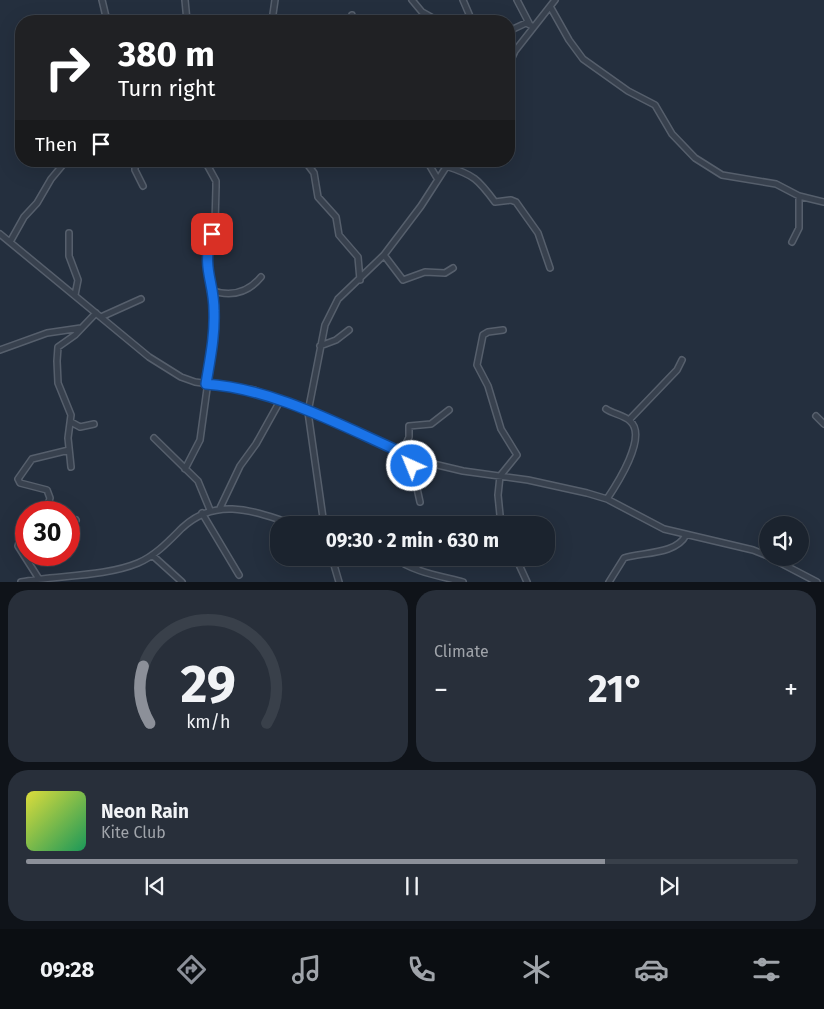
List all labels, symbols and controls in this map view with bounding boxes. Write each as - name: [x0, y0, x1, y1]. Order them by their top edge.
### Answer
- text: 380 m: [118, 33, 215, 75]
- icon: right: [35, 35, 100, 100]
- text: Turn right: [118, 75, 215, 102]
- icon: arrive: [87, 130, 115, 158]
- text: Then: [35, 133, 77, 156]
- pin: [191, 213, 233, 255]
- icon: arrive: [198, 220, 226, 248]
- position arrow: [385, 439, 437, 491]
- speed limit sign: 30: [15, 501, 80, 566]
- map controls: [759, 516, 809, 566]
- button: sound: [759, 516, 809, 566]
- text: 09:30 · 2 min · 630 m: [326, 529, 499, 552]
- text: Climate: [434, 642, 489, 661]
- text: 29: [180, 653, 236, 716]
- text: 21°: [588, 666, 644, 712]
- text: −: [434, 673, 448, 706]
- text: +: [784, 673, 798, 706]
- text: km/h: [186, 711, 230, 733]
- text: Neon Rain: [101, 800, 189, 823]
- text: Kite Club: [101, 823, 166, 842]
- icon: previous: [141, 872, 169, 900]
- icon: pause: [398, 872, 426, 900]
- icon: next: [655, 872, 683, 900]
- icon: directions: [174, 952, 209, 987]
- icon: music: [289, 952, 324, 987]
- icon: phone: [404, 952, 439, 987]
- icon: climate: [519, 952, 554, 987]
- icon: car: [634, 952, 669, 987]
- icon: filters: [749, 952, 784, 987]
- text: 09:28: [40, 956, 94, 983]

